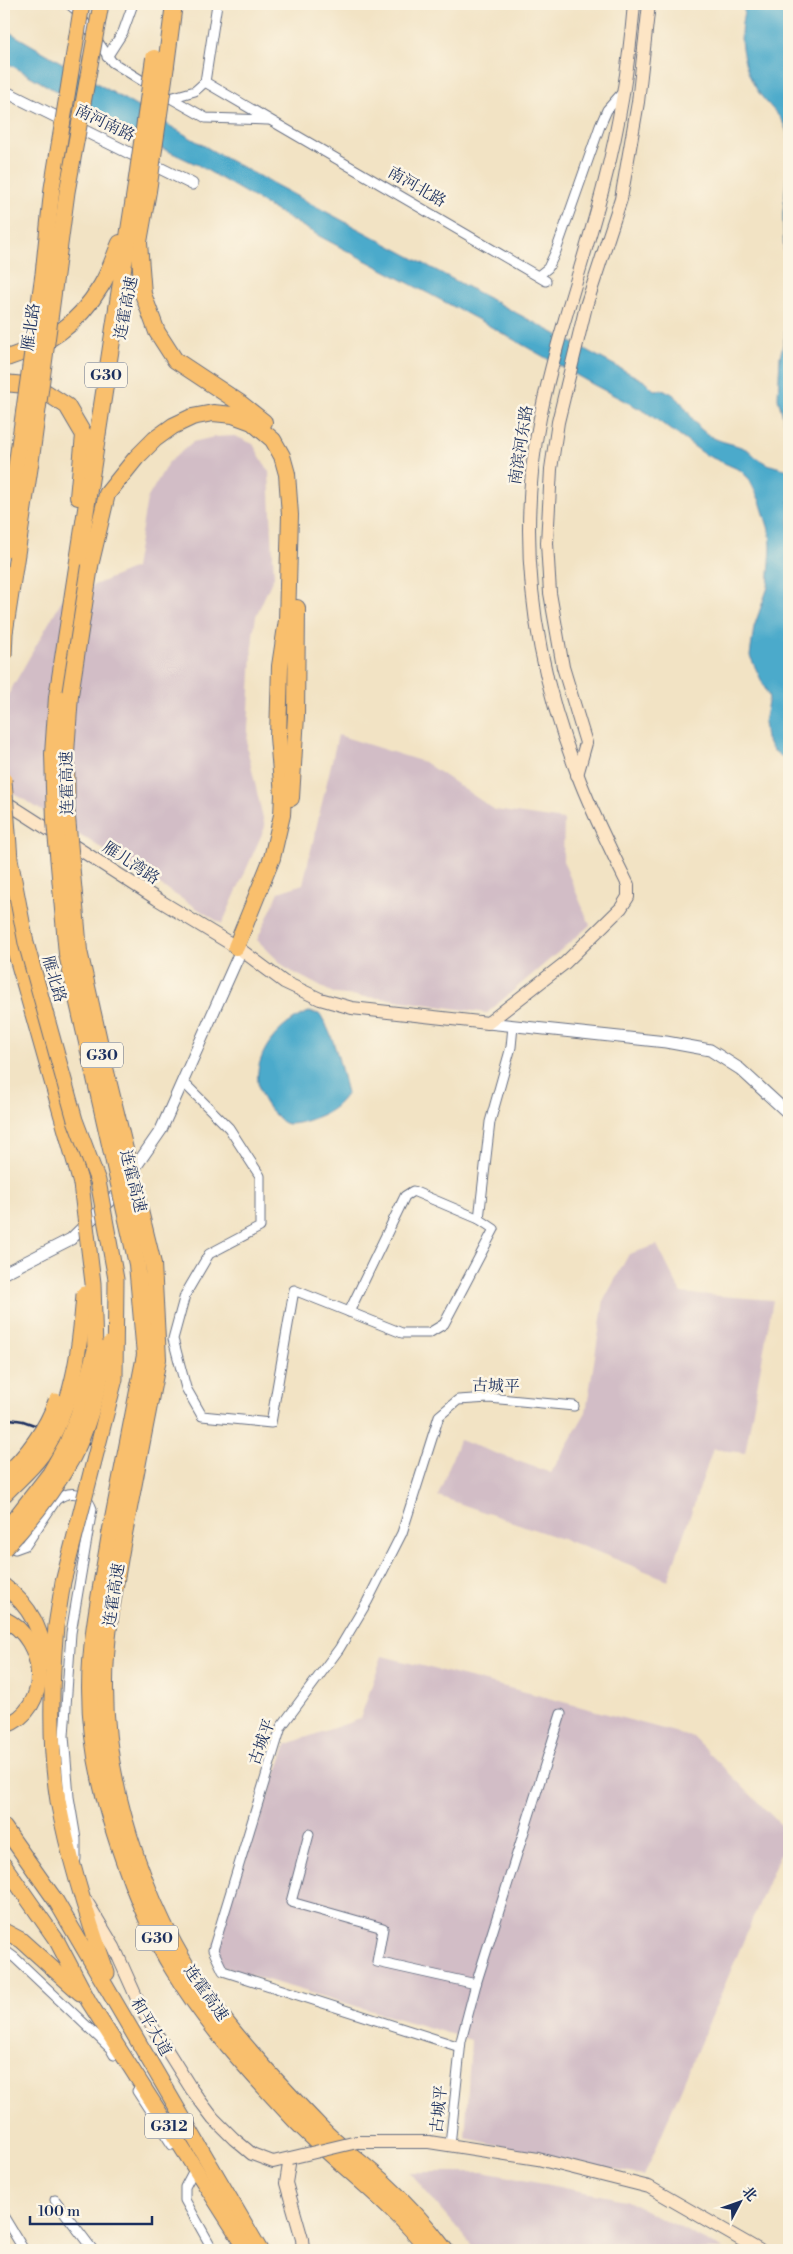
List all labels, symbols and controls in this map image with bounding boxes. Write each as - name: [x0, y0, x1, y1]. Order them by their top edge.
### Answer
- street label: 南河南路: [72, 100, 138, 146]
- street label: 南河北路: [384, 162, 450, 212]
- street label: 连霍高速: [110, 275, 142, 341]
- street label: 雁北路: [18, 302, 44, 352]
- road number: G30: [85, 362, 127, 388]
- street label: 南滨河东路: [505, 404, 537, 486]
- street label: 连霍高速: [56, 751, 78, 815]
- street label: 雁儿湾路: [99, 837, 163, 889]
- street label: 雁北路: [38, 953, 70, 1005]
- road number: G30: [81, 1042, 123, 1068]
- street label: 连霍高速: [116, 1148, 150, 1214]
- street label: 古城平: [472, 1375, 520, 1397]
- street label: 连霍高速: [99, 1562, 129, 1628]
- street label: 古城平: [244, 1716, 280, 1768]
- road number: G30: [136, 1926, 178, 1950]
- street label: 连霍高速: [179, 1961, 233, 2025]
- street label: 和平大道: [126, 1994, 176, 2060]
- street label: 古城平: [427, 2084, 451, 2134]
- road number: G312: [145, 2114, 193, 2138]
- north arrow: [716, 2176, 766, 2226]
- text: 北: [738, 2183, 760, 2205]
- scale bar: [30, 2194, 152, 2226]
- text: 100 m: [38, 2202, 80, 2221]

